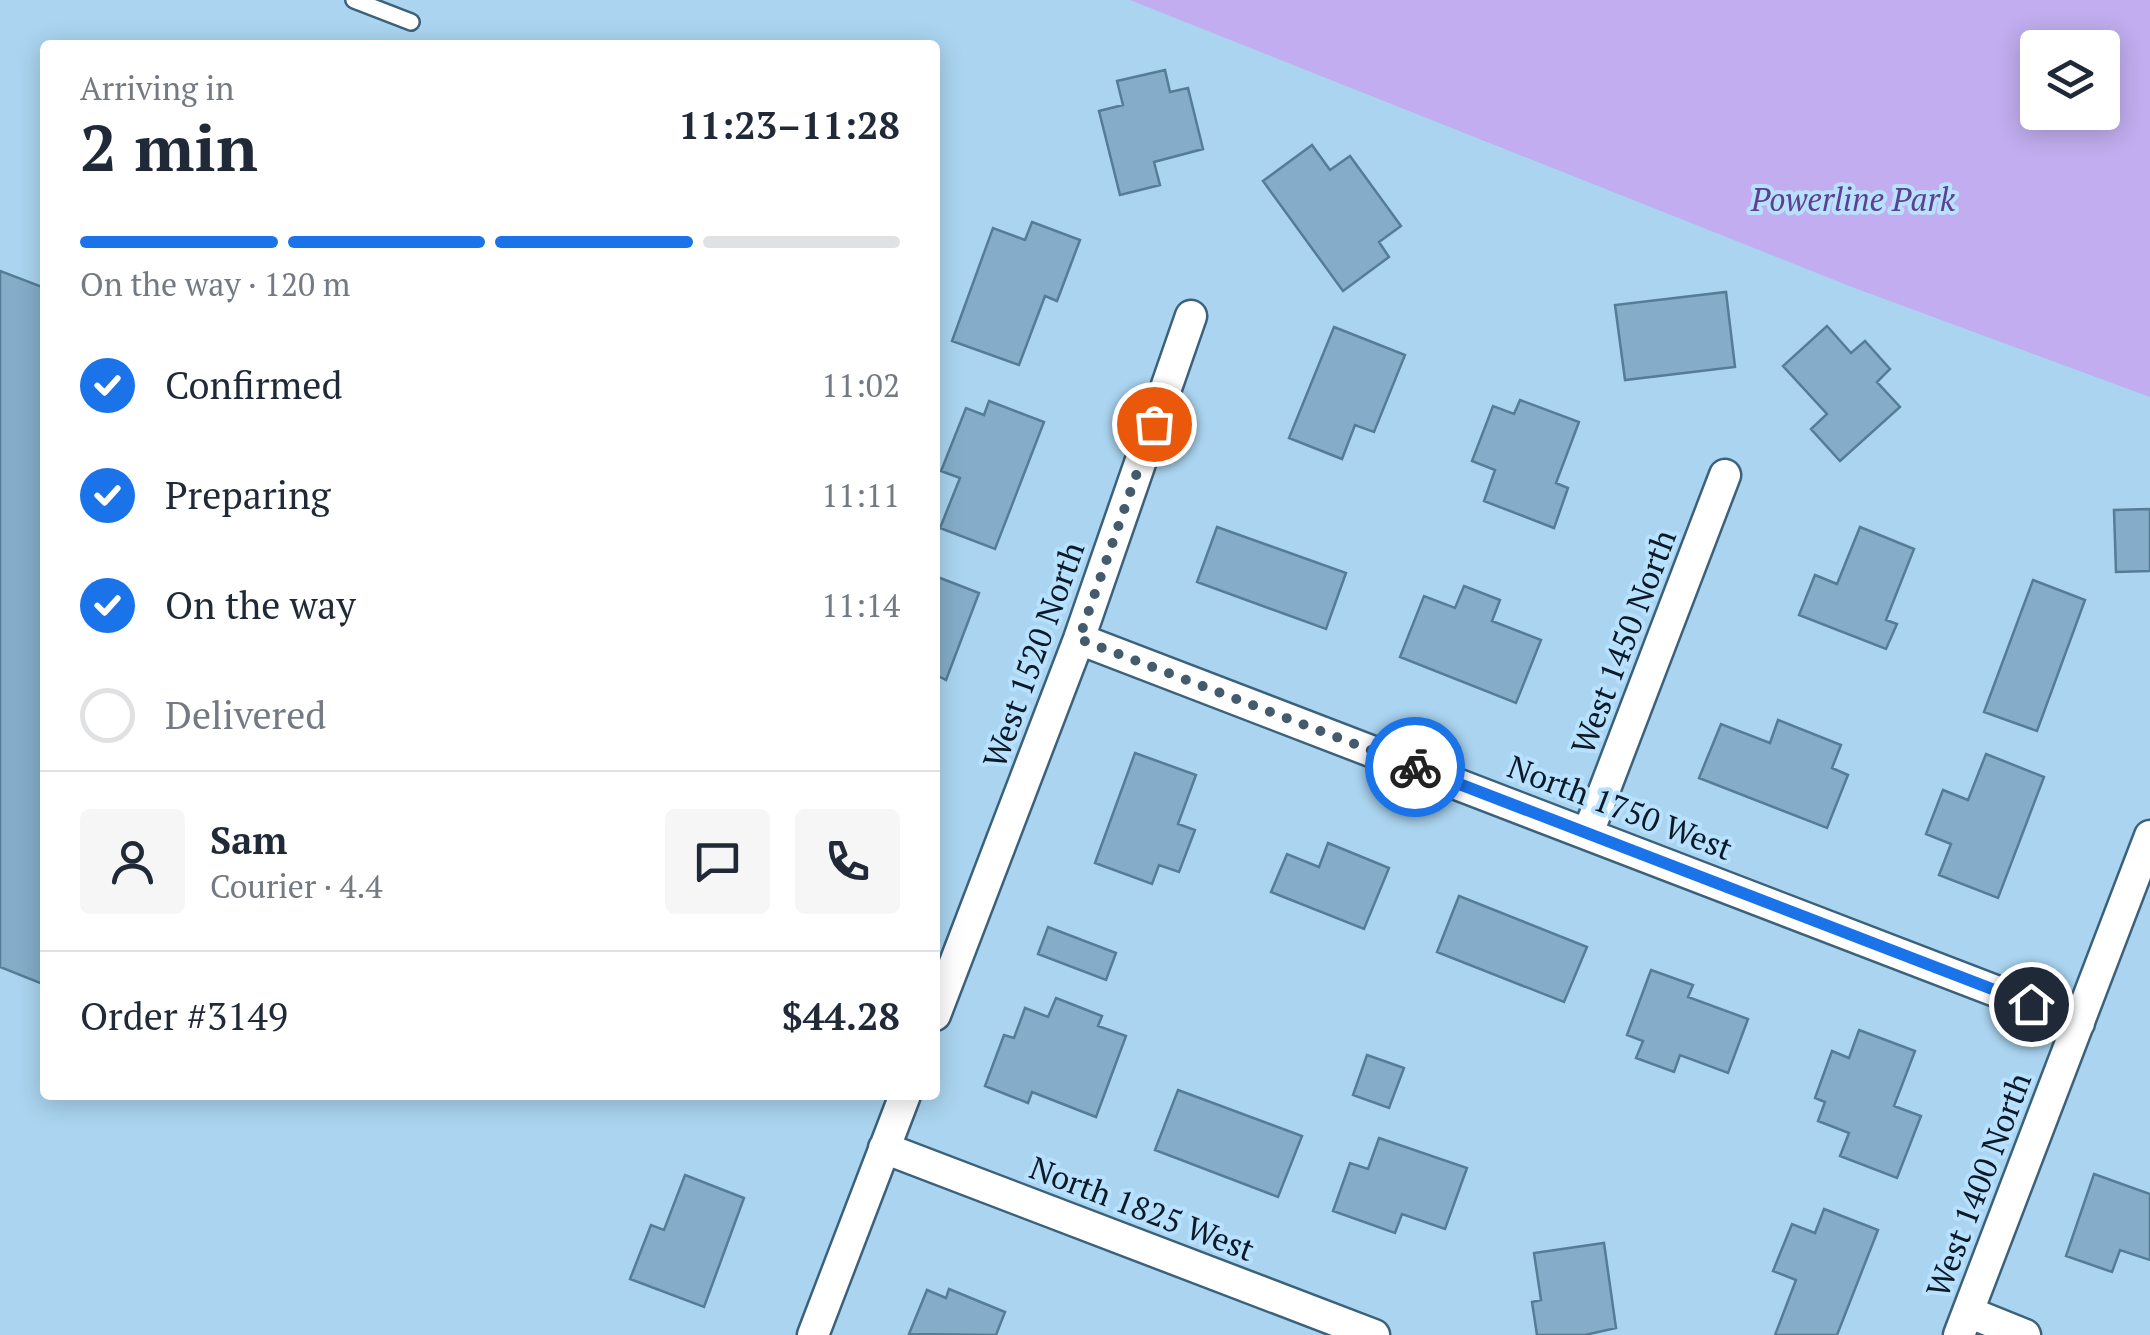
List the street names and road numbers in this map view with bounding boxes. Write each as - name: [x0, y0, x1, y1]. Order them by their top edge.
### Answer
- street label: West 1450 North: [1561, 523, 1685, 760]
- street label: West 1520 North: [973, 536, 1093, 773]
- street label: North 1750 West: [1502, 745, 1739, 869]
- street label: West 1400 North: [1916, 1066, 2040, 1303]
- street label: North 1825 West: [1024, 1146, 1261, 1270]

